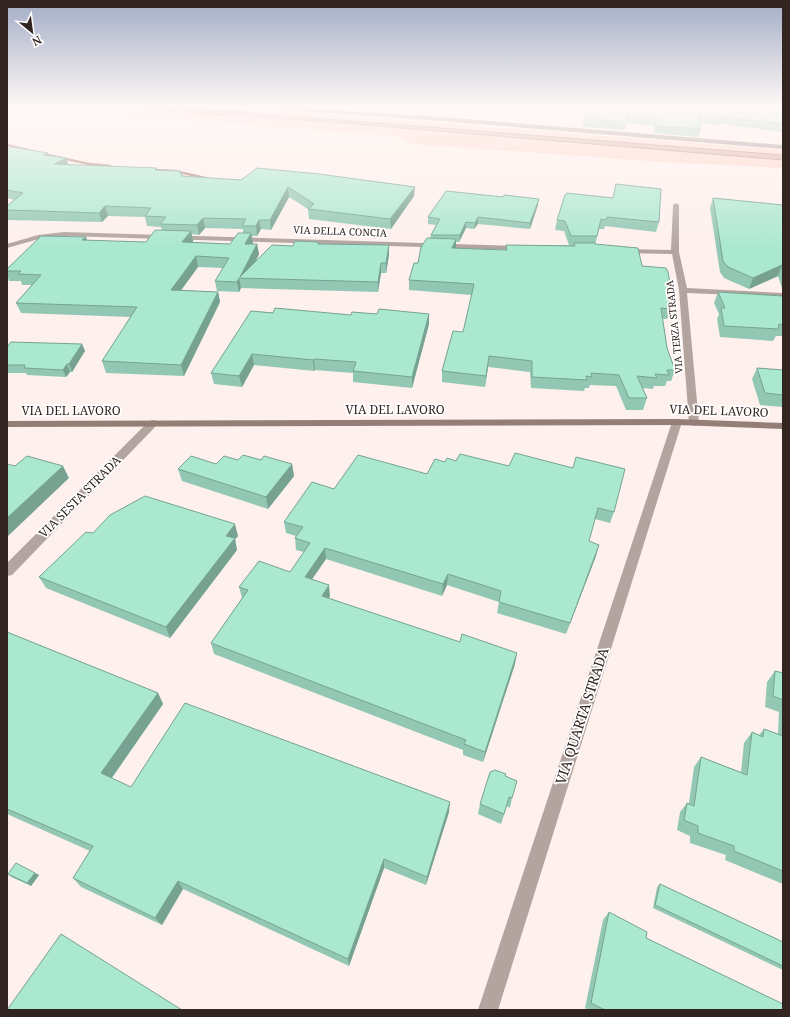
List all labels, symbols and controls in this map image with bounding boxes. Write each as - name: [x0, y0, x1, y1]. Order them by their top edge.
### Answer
- north arrow: [12, 12, 52, 52]
- text: N: [29, 33, 45, 50]
- street label: VIA DELLA CONCIA: [293, 222, 388, 240]
- street label: VIA TERZA STRADA: [662, 279, 686, 374]
- street label: VIA DEL LAVORO: [669, 400, 769, 421]
- street label: VIA DEL LAVORO: [345, 401, 445, 418]
- street label: VIA DEL LAVORO: [21, 402, 121, 419]
- street label: VIA SESTA STRADA: [35, 452, 125, 541]
- street label: VIA QUARTA STRADA: [550, 645, 613, 787]

